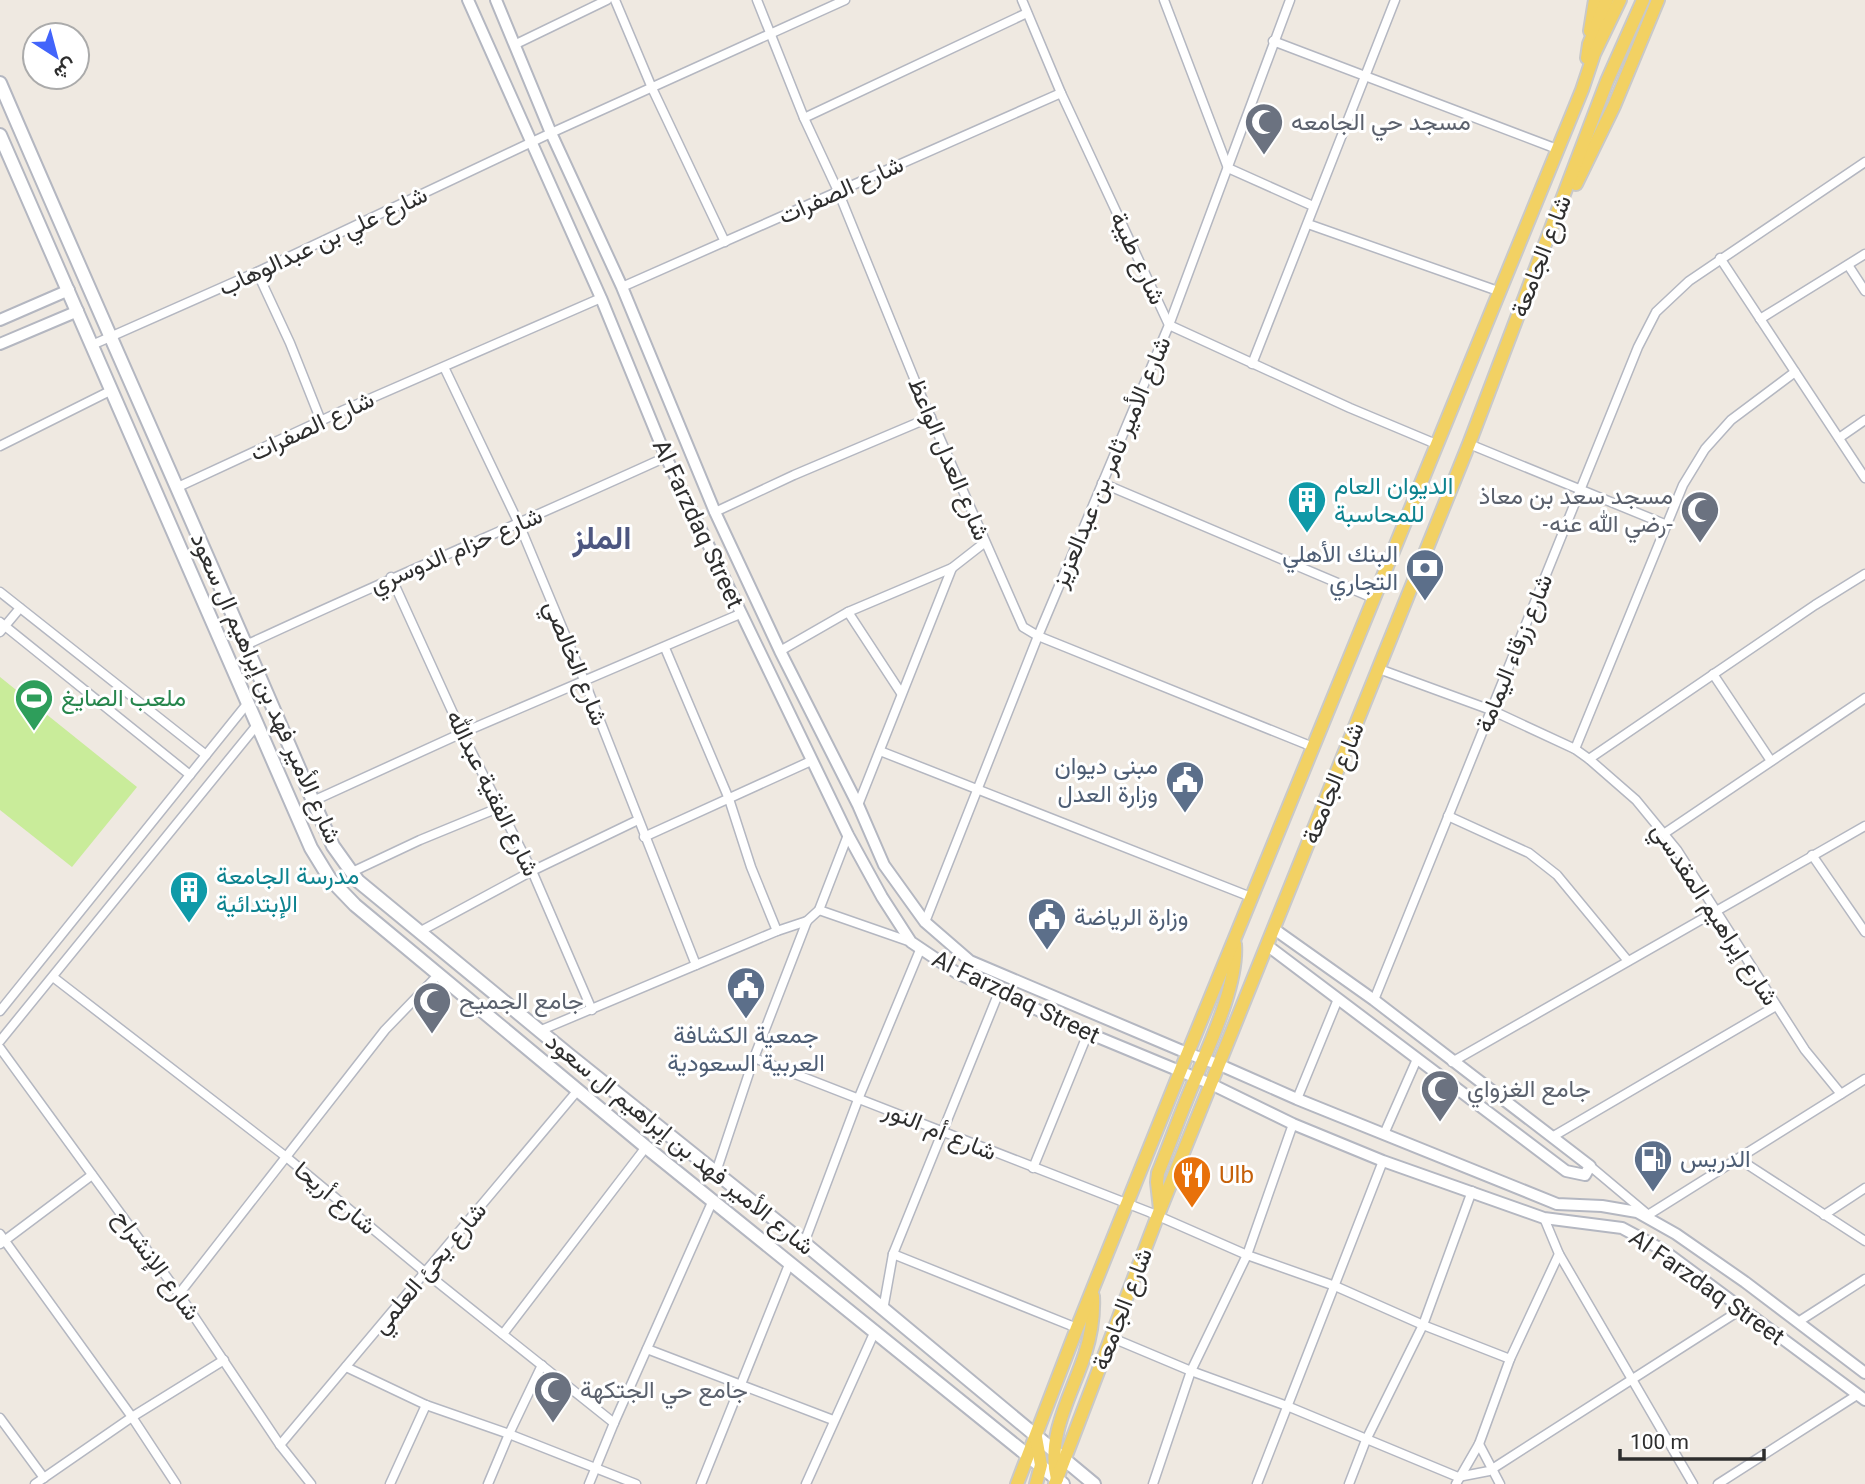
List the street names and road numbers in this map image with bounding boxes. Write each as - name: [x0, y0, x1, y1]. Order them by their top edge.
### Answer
- street label: شارع الصفرات: [774, 150, 908, 232]
- street label: شارع علي بن عبدالوهاب: [214, 180, 434, 306]
- street label: شارع الجامعة: [1505, 191, 1579, 322]
- street label: شارع طيبة: [1103, 207, 1172, 310]
- street label: شارع الأمير ثامر بن عبدالعزيز: [1045, 332, 1179, 594]
- street label: شارع العدل الواعظ: [900, 373, 996, 545]
- street label: شارع الصفرات: [246, 385, 379, 469]
- street label: Al Farzdaq Street: [647, 435, 749, 613]
- street label: شارع حزام الدوسري: [365, 501, 548, 604]
- street label: شارع الأمير فهد بن إبراهيم ال سعود: [183, 528, 347, 848]
- street label: شارع زرقاء اليمامة: [1470, 570, 1560, 737]
- street label: شارع الخالصي: [534, 596, 614, 732]
- street label: شارع الفقية عبدالله: [439, 705, 545, 882]
- street label: شارع الجامعة: [1296, 718, 1372, 848]
- street label: شارع إبراهيم المقدسي: [1641, 817, 1784, 1013]
- street label: Al Farzdaq Street: [928, 944, 1104, 1050]
- street label: شارع الأمير فهد بن إبراهيم ال سعود: [539, 1027, 820, 1262]
- street label: شارع أم النور: [878, 1095, 1001, 1168]
- street label: شارع أريحا: [287, 1156, 382, 1242]
- street label: شارع يحئ العلمي: [366, 1197, 496, 1343]
- street label: شارع الإنشراح: [106, 1204, 206, 1327]
- street label: Al Farzdaq Street: [1624, 1223, 1790, 1351]
- street label: شارع الجامعة: [1086, 1244, 1160, 1375]

